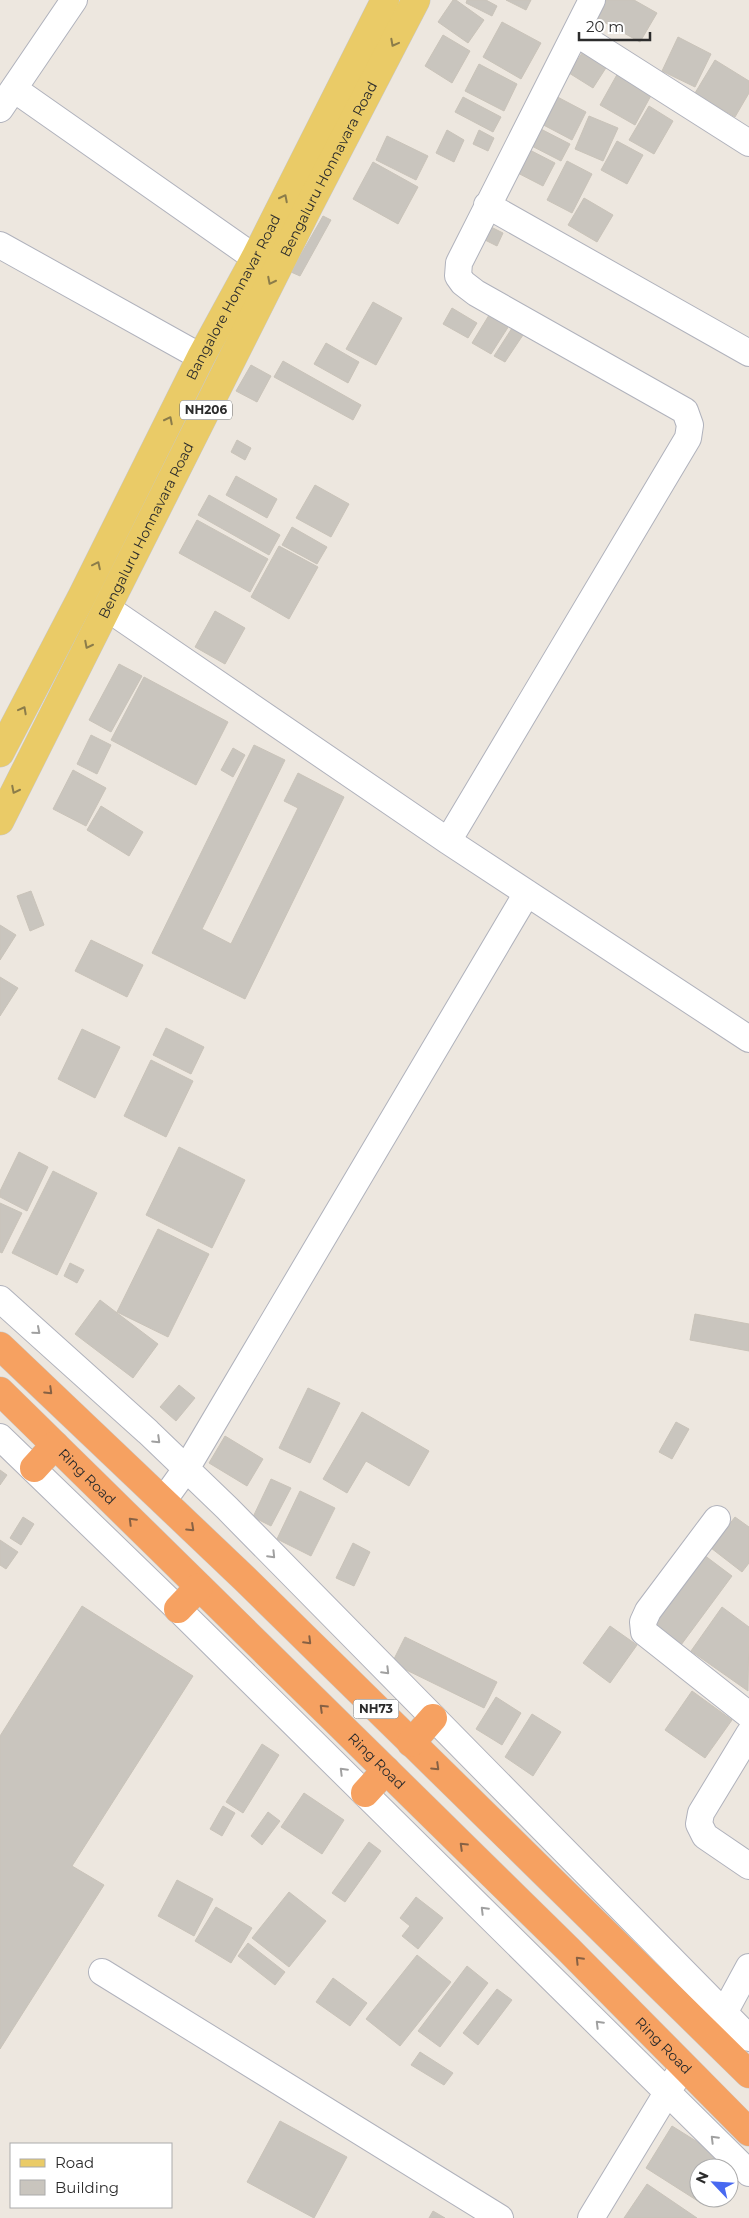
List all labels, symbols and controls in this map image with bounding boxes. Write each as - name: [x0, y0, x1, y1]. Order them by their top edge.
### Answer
- scale bar: [579, 10, 650, 42]
- text: 20 m: [586, 17, 624, 36]
- one-way arrow: [390, 38, 400, 47]
- street label: Bengaluru Honnavara Road: [276, 78, 381, 260]
- one-way arrow: [278, 194, 289, 203]
- street label: Bangalore Honnavar Road: [182, 211, 284, 383]
- one-way arrow: [267, 276, 277, 285]
- road number: NH206: [180, 400, 232, 420]
- one-way arrow: [163, 416, 173, 425]
- street label: Bengaluru Honnavara Road: [94, 440, 198, 622]
- one-way arrow: [91, 561, 101, 570]
- one-way arrow: [84, 640, 94, 649]
- one-way arrow: [17, 706, 27, 715]
- one-way arrow: [11, 785, 21, 794]
- one-way arrow: [31, 1325, 40, 1334]
- one-way arrow: [43, 1385, 52, 1394]
- one-way arrow: [151, 1435, 160, 1444]
- street label: Ring Road: [55, 1444, 119, 1509]
- one-way arrow: [128, 1518, 137, 1527]
- one-way arrow: [185, 1522, 194, 1531]
- one-way arrow: [266, 1549, 275, 1558]
- one-way arrow: [302, 1635, 311, 1644]
- one-way arrow: [380, 1665, 389, 1674]
- road number: NH73: [354, 1700, 398, 1718]
- one-way arrow: [319, 1705, 328, 1714]
- street label: Ring Road: [344, 1729, 409, 1793]
- one-way arrow: [430, 1761, 439, 1770]
- one-way arrow: [340, 1768, 349, 1777]
- one-way arrow: [460, 1843, 469, 1852]
- one-way arrow: [480, 1907, 489, 1916]
- one-way arrow: [576, 1957, 585, 1966]
- street label: Ring Road: [631, 2013, 696, 2078]
- one-way arrow: [596, 2021, 605, 2030]
- one-way arrow: [711, 2136, 720, 2145]
- legend: [10, 2143, 172, 2208]
- text: Road: [55, 2153, 94, 2172]
- north arrow: [689, 2158, 739, 2208]
- text: N: [692, 2169, 713, 2186]
- text: Building: [55, 2178, 119, 2197]

